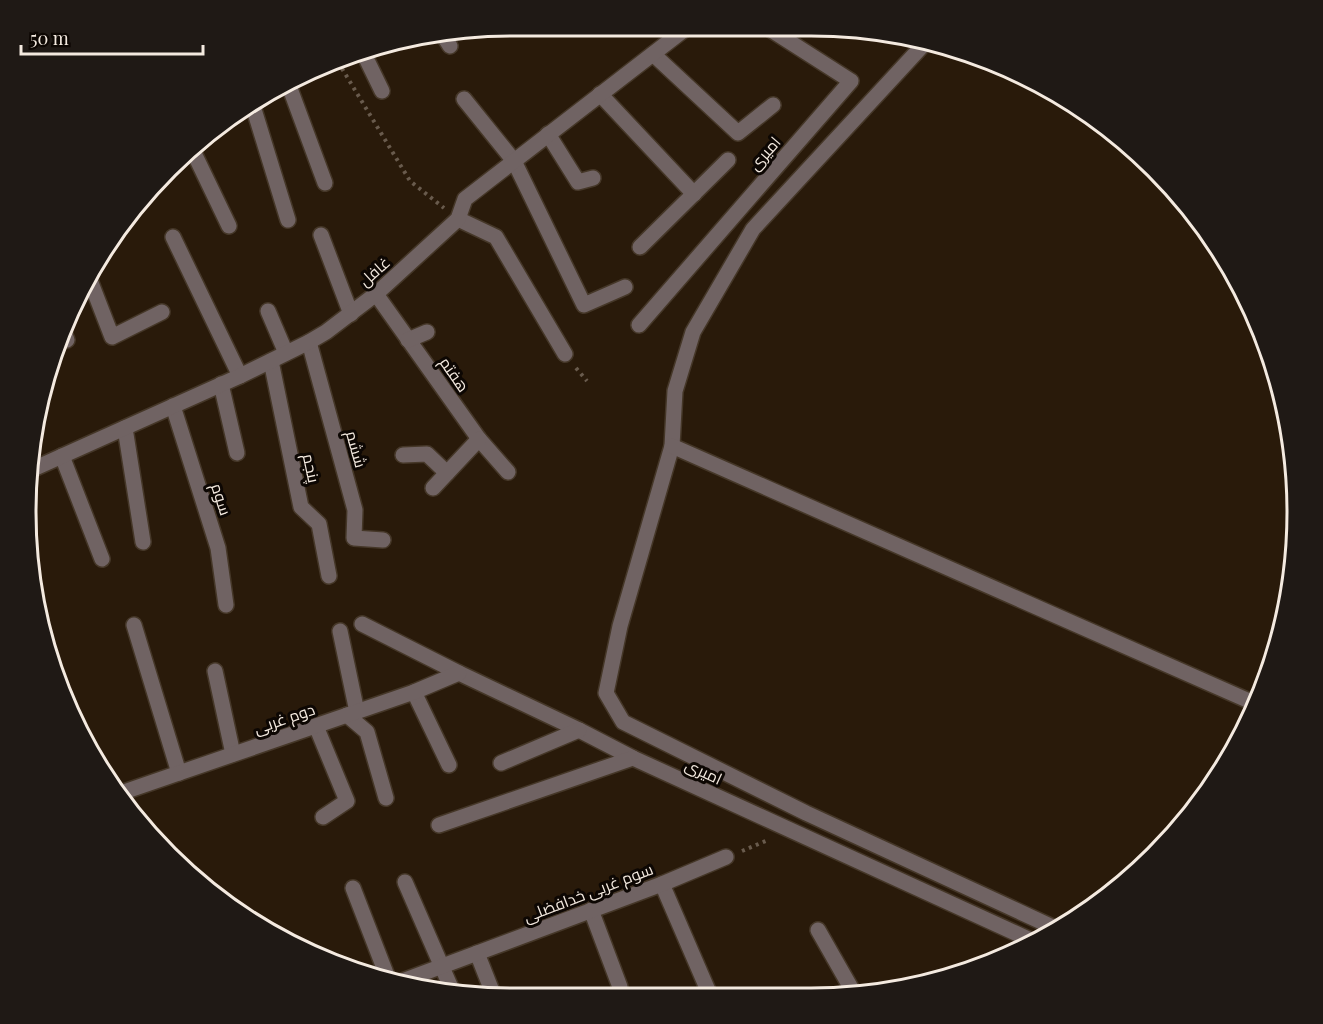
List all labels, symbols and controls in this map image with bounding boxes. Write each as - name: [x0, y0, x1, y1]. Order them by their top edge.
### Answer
- scale bar: [21, 18, 202, 56]
- text: 50 m: [30, 26, 69, 50]
- street label: امیری: [743, 132, 785, 175]
- street label: غافل: [354, 251, 395, 291]
- street label: هفتم: [434, 352, 475, 397]
- street label: ششم: [340, 428, 372, 470]
- street label: پنجم: [297, 452, 325, 486]
- street label: سوم: [205, 480, 237, 518]
- street label: دوم غربی: [251, 698, 318, 740]
- street label: امیری: [682, 753, 726, 790]
- street label: سوم غربی خدافضلی: [520, 858, 657, 928]

